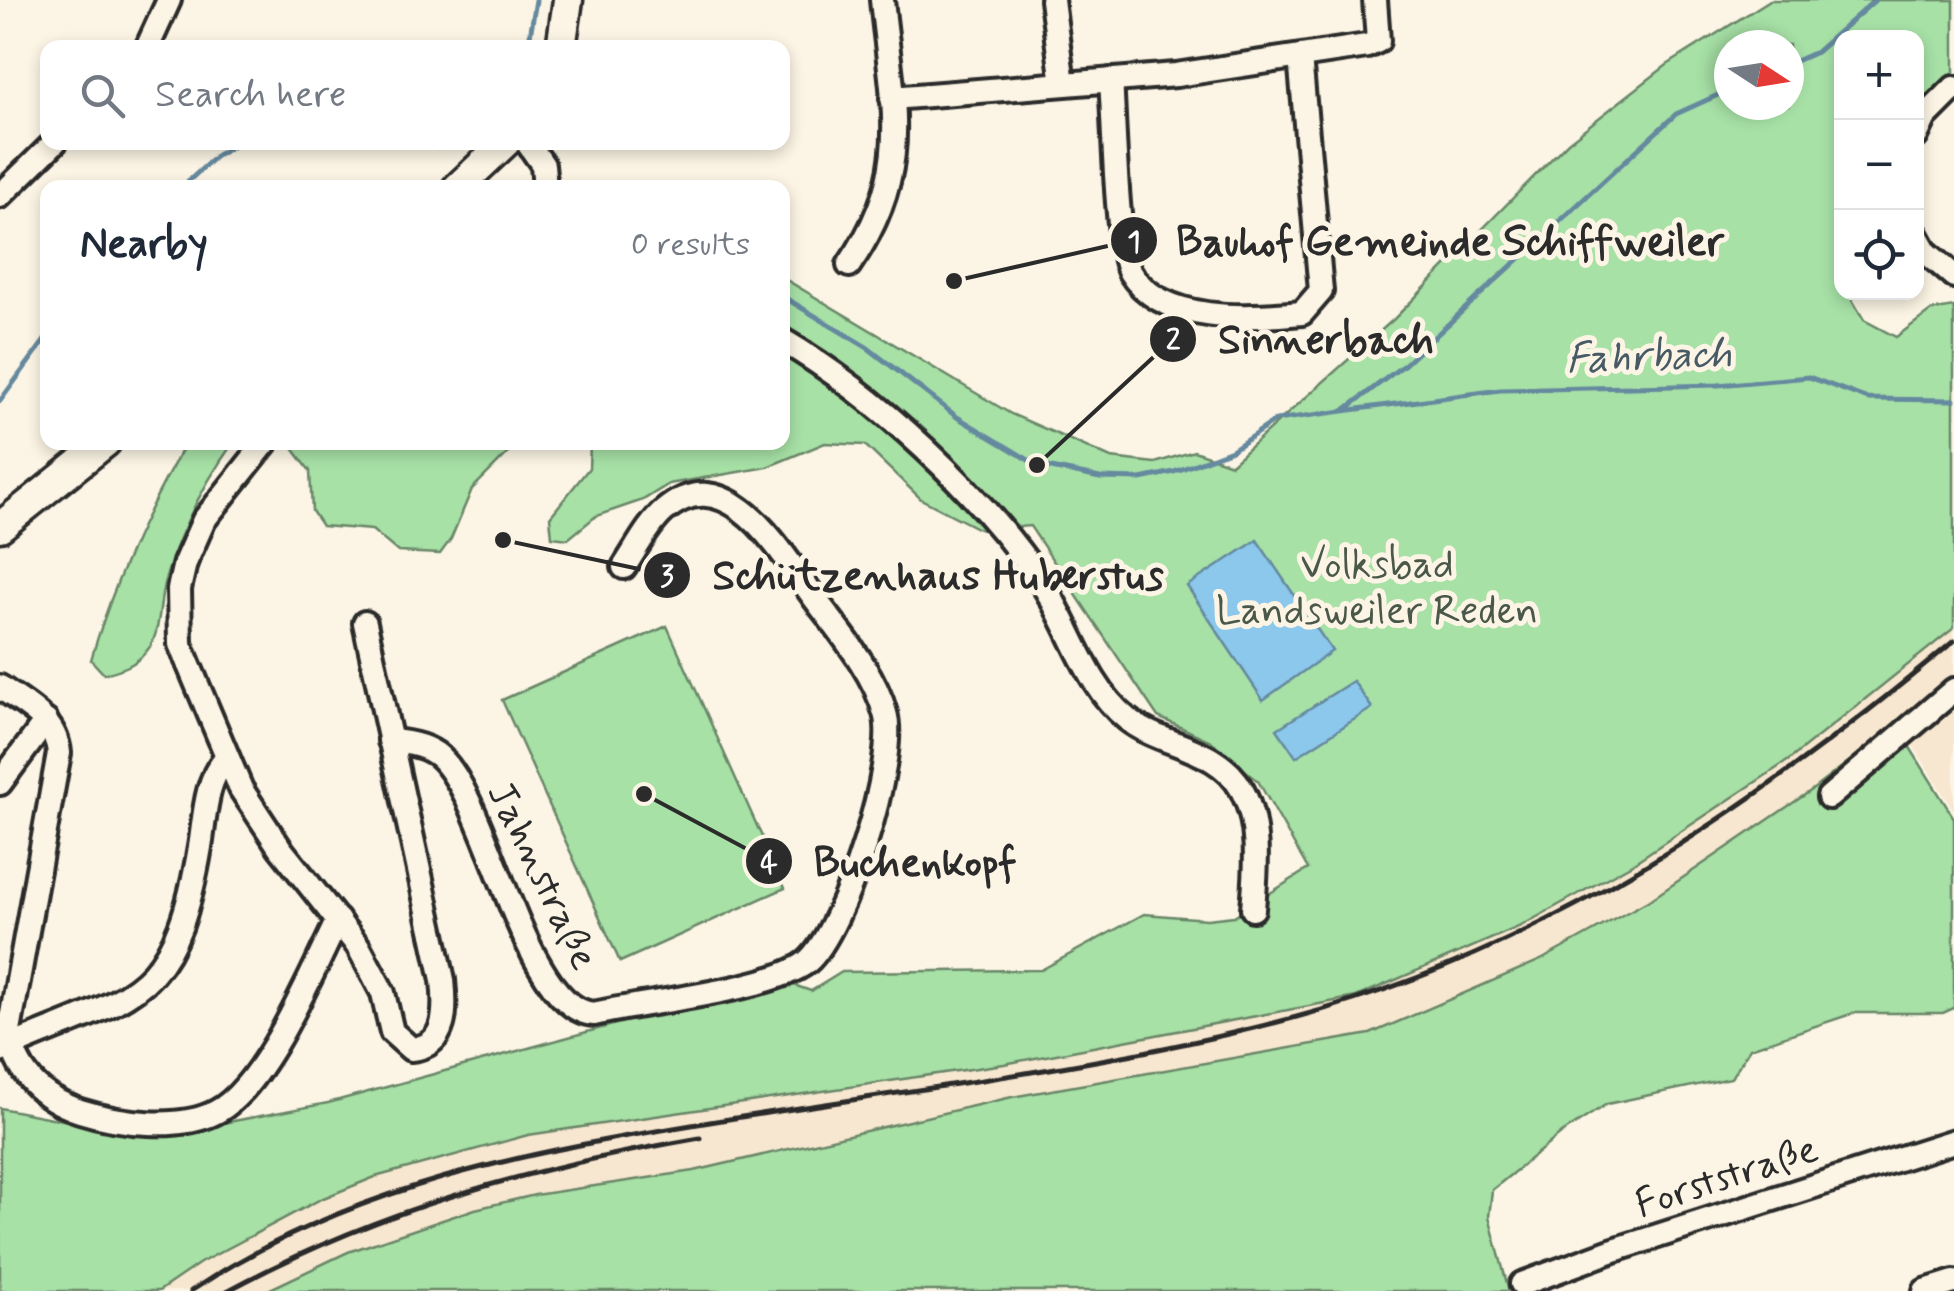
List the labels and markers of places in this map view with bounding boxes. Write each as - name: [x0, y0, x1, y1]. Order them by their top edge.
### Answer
- callout: Bauhof Gemeinde Schiffweiler: [1109, 204, 1741, 276]
- callout: Sinnerbach: [1148, 303, 1454, 375]
- callout: Schützenhaus Huberstus: [642, 539, 1184, 611]
- callout: Buchenkopf: [744, 825, 1037, 897]

